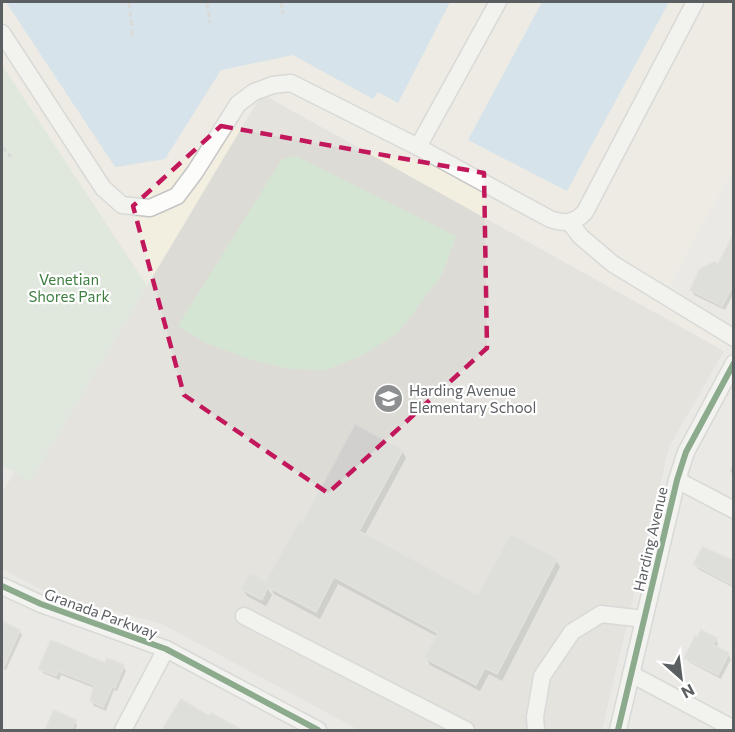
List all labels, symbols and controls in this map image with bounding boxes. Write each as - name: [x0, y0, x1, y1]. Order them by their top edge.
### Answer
- park label: Venetian Shores Park: [28, 270, 110, 305]
- place label: Harding Avenue Elementary School: [409, 381, 536, 416]
- school or university icon: Harding Avenue Elementary School: [372, 383, 404, 415]
- street label: Harding Avenue: [629, 485, 671, 593]
- street label: Granada Parkway: [42, 584, 160, 642]
- north arrow: [651, 648, 711, 708]
- text: N: [679, 680, 698, 703]

